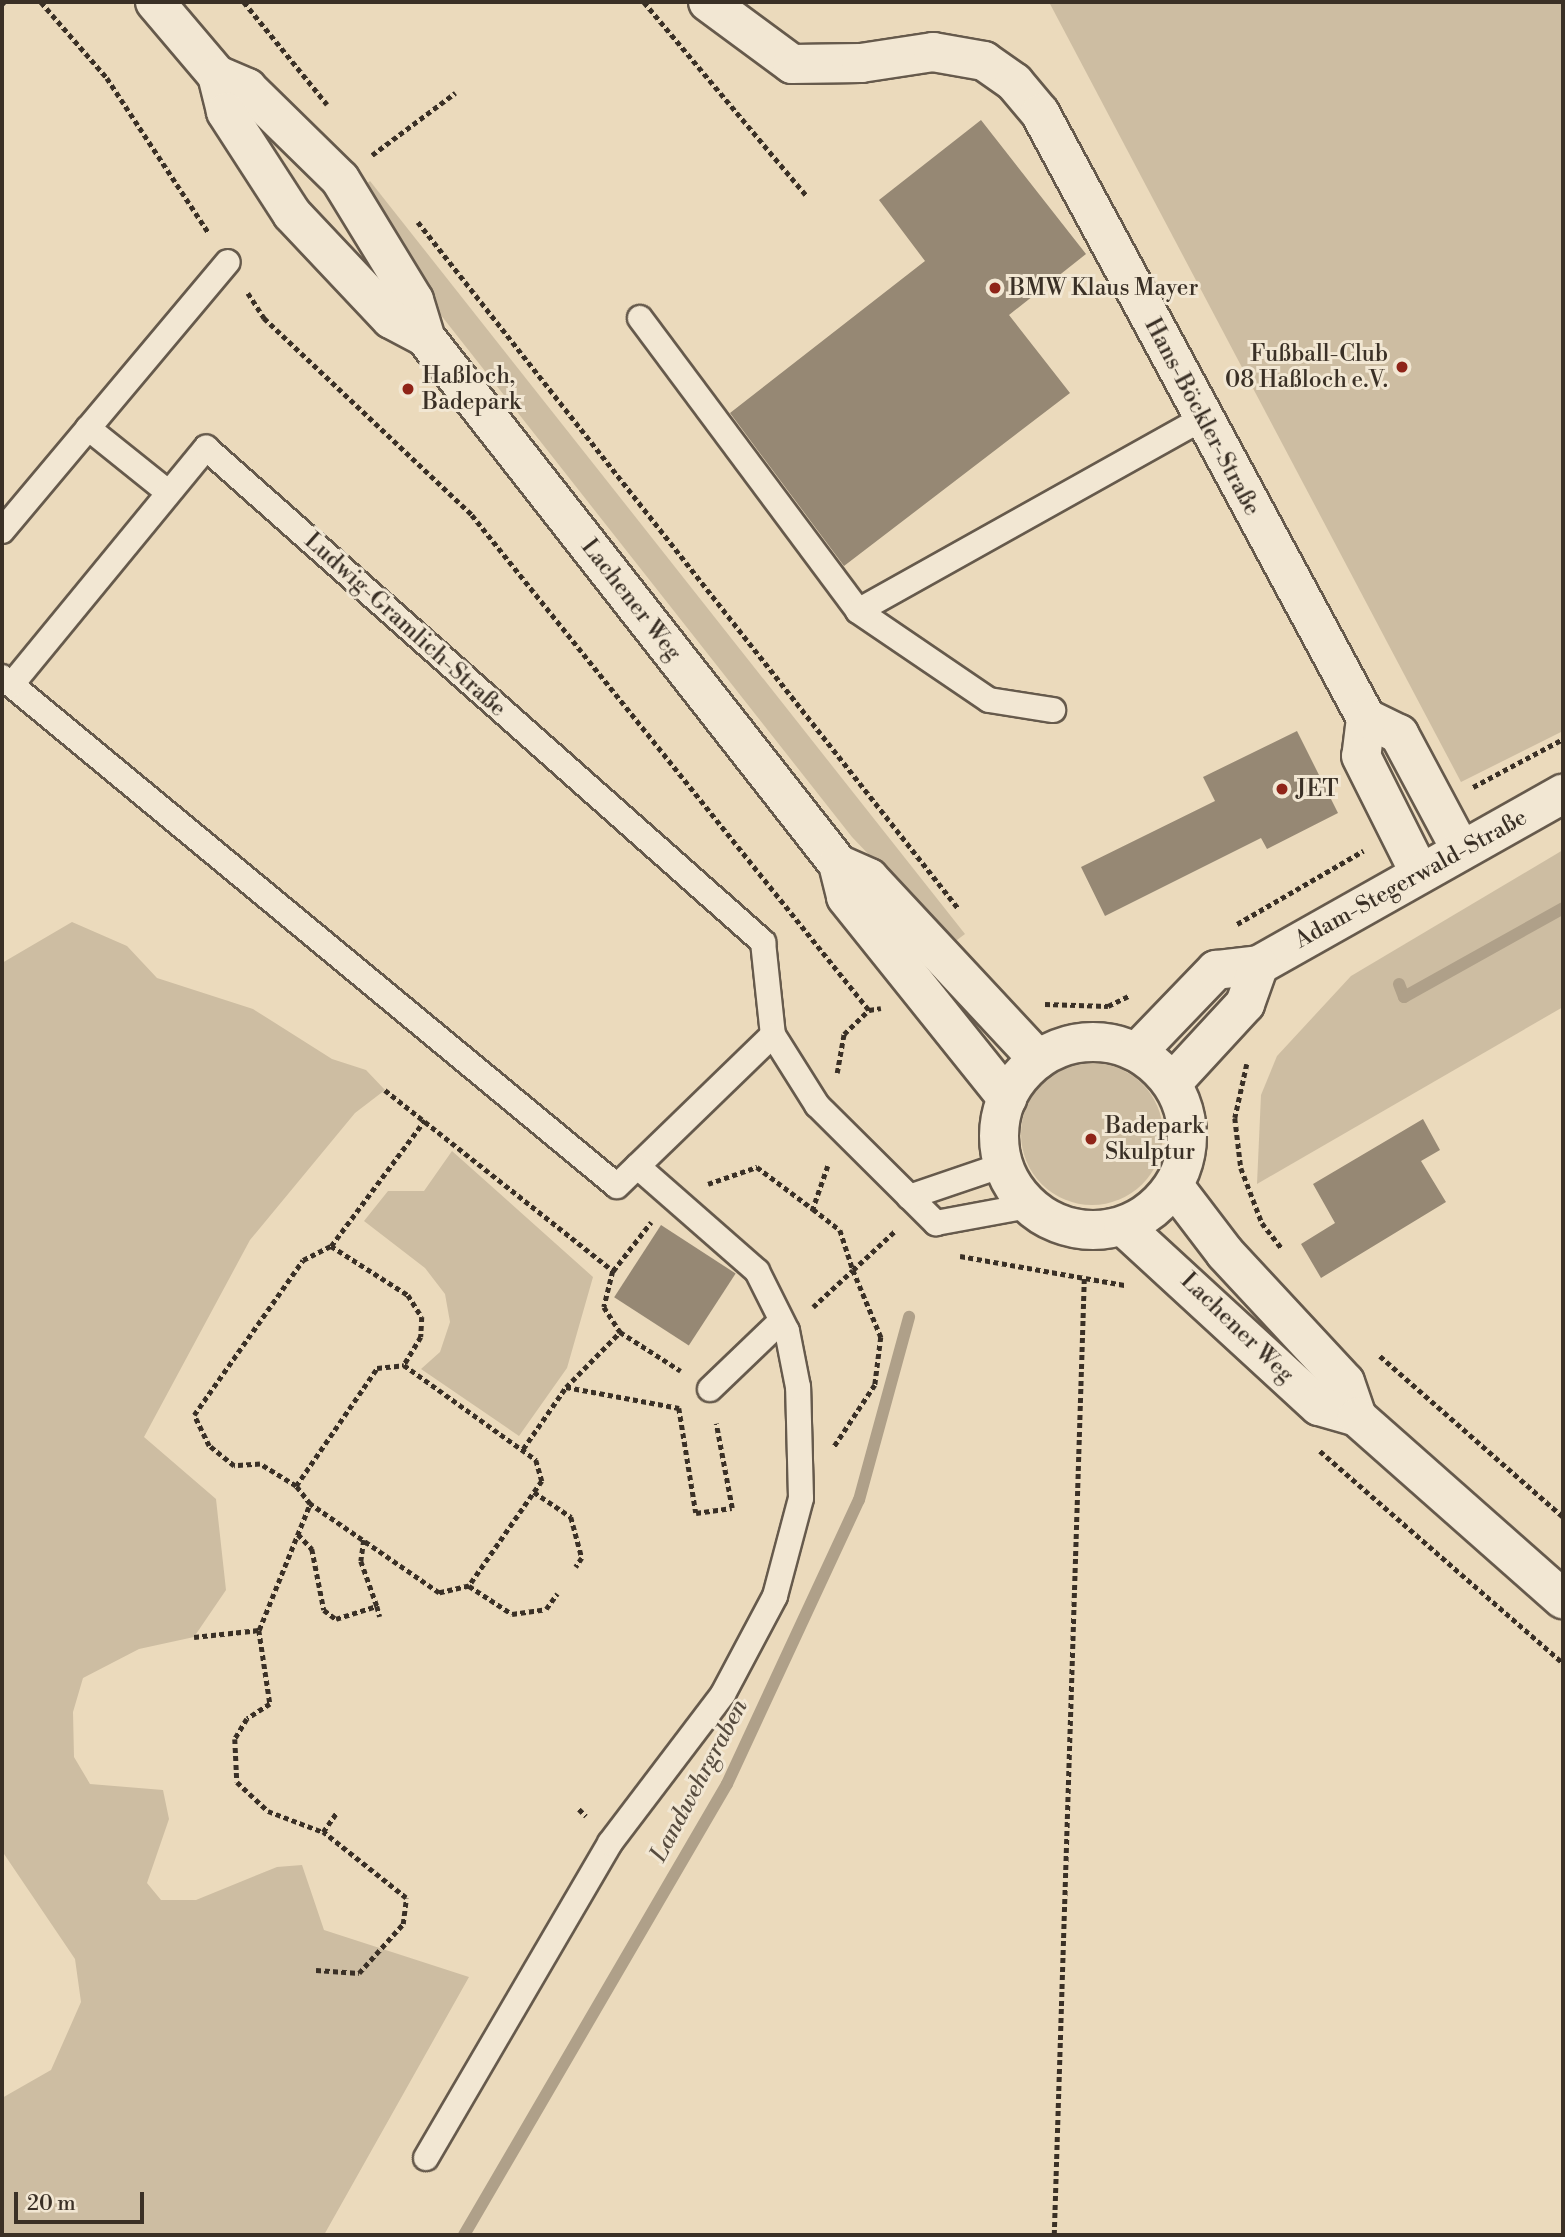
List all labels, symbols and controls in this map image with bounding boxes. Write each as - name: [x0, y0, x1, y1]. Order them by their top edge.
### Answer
- place label: BMW Klaus Mayer: [1009, 274, 1198, 302]
- marker: BMW Klaus Mayer: [987, 280, 1003, 296]
- street label: Hans-Böckler-Straße: [1138, 314, 1266, 520]
- place label: Fußball-Club 08 Haßloch e.V.: [1225, 340, 1388, 394]
- marker: Fußball-Club 08 Haßloch e.V.: [1394, 359, 1410, 375]
- place label: Haßloch, Badepark: [422, 362, 521, 416]
- marker: Haßloch, Badepark: [400, 381, 416, 397]
- street label: Ludwig-Gramlich-Straße: [299, 527, 511, 723]
- street label: Lachener Weg: [575, 534, 687, 666]
- place label: JET: [1296, 775, 1338, 803]
- marker: JET: [1274, 781, 1290, 797]
- street label: Adam-Stegerwald-Straße: [1290, 804, 1532, 954]
- place label: Badepark Skulptur: [1105, 1112, 1204, 1166]
- marker: Badepark Skulptur: [1083, 1131, 1099, 1147]
- street label: Lachener Weg: [1175, 1267, 1299, 1389]
- water label: Landwehrgraben: [645, 1695, 755, 1867]
- scale bar: [18, 2178, 147, 2222]
- text: 20 m: [27, 2191, 76, 2217]

